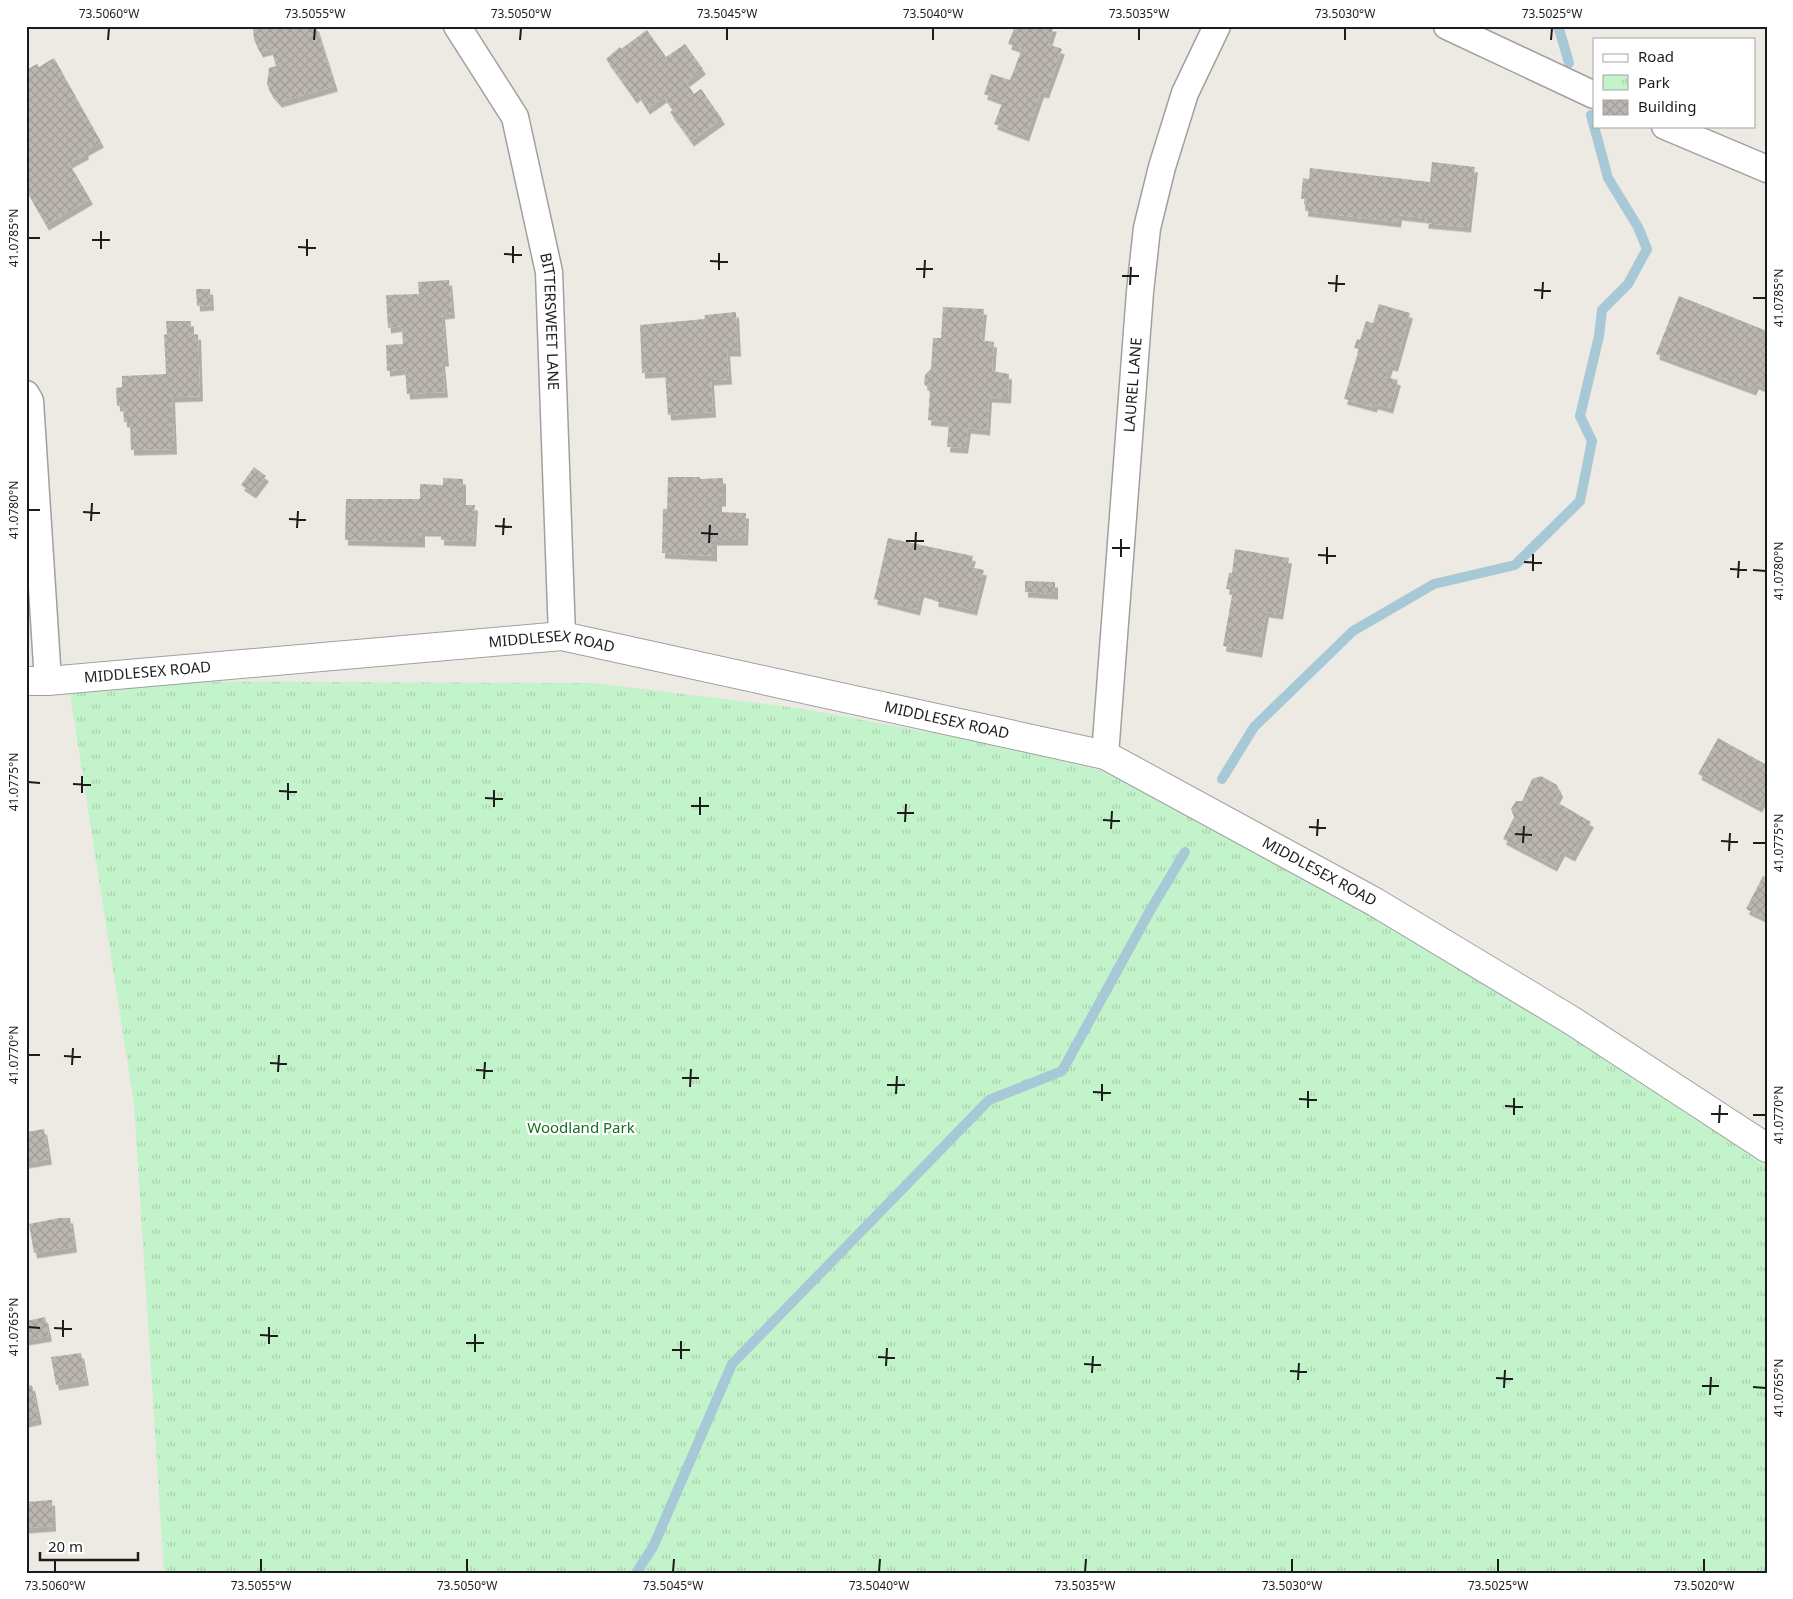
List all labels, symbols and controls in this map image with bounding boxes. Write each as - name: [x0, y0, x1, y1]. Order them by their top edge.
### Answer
- text: 73.5060°W: [79, 5, 139, 22]
- text: 73.5055°W: [285, 5, 345, 22]
- text: 73.5050°W: [491, 5, 551, 22]
- text: 73.5045°W: [697, 5, 757, 22]
- text: 73.5040°W: [903, 5, 963, 22]
- text: 73.5035°W: [1109, 5, 1169, 22]
- text: 73.5030°W: [1315, 5, 1375, 22]
- text: 73.5025°W: [1522, 5, 1582, 22]
- legend: [1593, 38, 1756, 128]
- text: Road: [1638, 46, 1674, 66]
- text: Park: [1638, 72, 1670, 92]
- text: Building: [1638, 96, 1696, 116]
- text: 41.0785°N: [5, 209, 22, 267]
- street label: BITTERSWEET LANE: [536, 251, 564, 391]
- text: 41.0785°N: [1770, 269, 1787, 327]
- street label: LAUREL LANE: [1118, 337, 1146, 433]
- text: 41.0780°N: [5, 481, 22, 539]
- text: 41.0780°N: [1770, 542, 1787, 600]
- street label: MIDDLESEX ROAD: [488, 625, 617, 656]
- street label: MIDDLESEX ROAD: [83, 656, 212, 687]
- street label: MIDDLESEX ROAD: [883, 696, 1012, 743]
- text: 41.0775°N: [5, 753, 22, 811]
- text: 41.0775°N: [1770, 814, 1787, 872]
- street label: MIDDLESEX ROAD: [1259, 832, 1381, 910]
- text: 41.0770°N: [5, 1026, 22, 1084]
- text: 41.0770°N: [1770, 1086, 1787, 1144]
- park label: Woodland Park: [527, 1117, 635, 1137]
- text: 41.0765°N: [5, 1298, 22, 1356]
- text: 41.0765°N: [1770, 1359, 1787, 1417]
- scale bar: [40, 1529, 138, 1561]
- text: 20 m: [48, 1536, 83, 1556]
- text: 73.5060°W: [25, 1577, 85, 1594]
- text: 73.5055°W: [231, 1577, 291, 1594]
- text: 73.5050°W: [437, 1577, 497, 1594]
- text: 73.5045°W: [643, 1577, 703, 1594]
- text: 73.5040°W: [849, 1577, 909, 1594]
- text: 73.5035°W: [1055, 1577, 1115, 1594]
- text: 73.5030°W: [1262, 1577, 1322, 1594]
- text: 73.5025°W: [1468, 1577, 1528, 1594]
- text: 73.5020°W: [1674, 1577, 1734, 1594]

